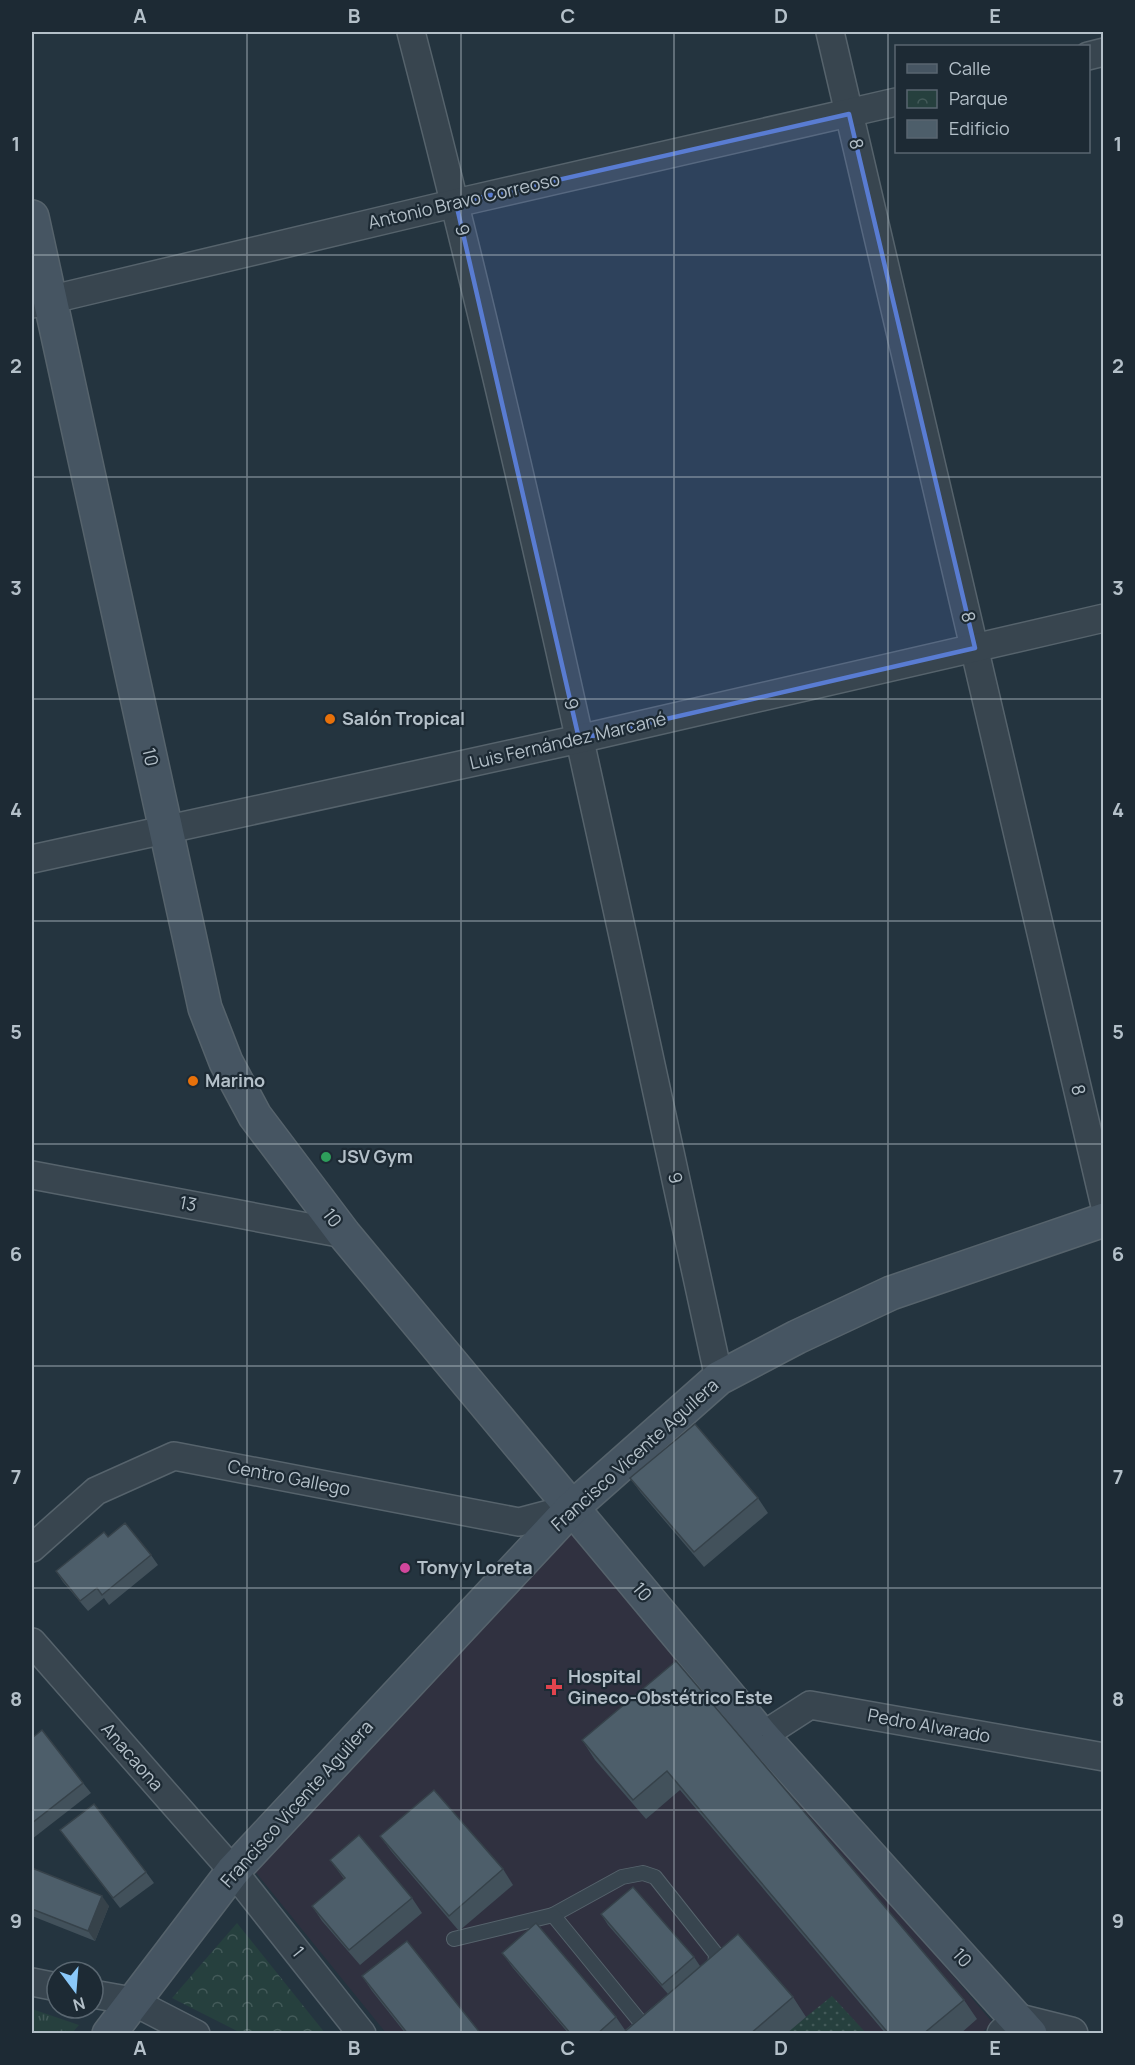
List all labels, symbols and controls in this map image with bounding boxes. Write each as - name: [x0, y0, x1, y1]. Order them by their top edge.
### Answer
- text: A: [133, 2, 147, 29]
- text: B: [348, 2, 361, 29]
- text: C: [561, 2, 575, 29]
- text: D: [774, 2, 788, 29]
- text: E: [989, 2, 1001, 29]
- legend: [895, 45, 1090, 153]
- text: Calle: [949, 56, 991, 80]
- text: Parque: [949, 86, 1008, 110]
- text: Edificio: [949, 116, 1010, 140]
- text: 1: [12, 130, 20, 157]
- text: 1: [1114, 130, 1122, 157]
- street label: 8: [844, 136, 870, 152]
- street label: Antonio Bravo Correoso: [366, 166, 562, 234]
- street label: 9: [450, 222, 476, 238]
- text: 2: [10, 352, 22, 379]
- text: 2: [1112, 352, 1124, 379]
- text: 3: [10, 574, 22, 601]
- text: 3: [1112, 574, 1124, 601]
- street label: 8: [956, 609, 982, 625]
- street label: 9: [559, 696, 585, 712]
- place label: Salón Tropical: [342, 706, 465, 730]
- street label: Luis Fernández Marcané: [467, 706, 668, 774]
- marker: Salón Tropical: [323, 712, 337, 726]
- street label: 10: [137, 745, 165, 768]
- text: 4: [10, 796, 22, 823]
- text: 4: [1112, 796, 1124, 823]
- text: 5: [10, 1018, 22, 1045]
- text: 5: [1112, 1018, 1124, 1045]
- place label: Marino: [205, 1068, 265, 1092]
- marker: Marino: [186, 1074, 200, 1088]
- street label: 8: [1066, 1082, 1092, 1098]
- place label: JSV Gym: [338, 1144, 413, 1168]
- marker: JSV Gym: [319, 1150, 333, 1164]
- street label: 9: [663, 1170, 689, 1186]
- street label: 13: [178, 1190, 199, 1216]
- street label: 10: [318, 1203, 348, 1232]
- text: 6: [10, 1240, 22, 1267]
- text: 6: [1112, 1240, 1124, 1267]
- street label: Francisco Vicente Aguilera: [546, 1373, 723, 1536]
- street label: Centro Gallego: [226, 1453, 353, 1501]
- text: 7: [11, 1463, 21, 1490]
- text: 7: [1113, 1463, 1123, 1490]
- place label: Tony y Loreta: [417, 1555, 533, 1579]
- marker: Tony y Loreta: [398, 1561, 412, 1575]
- street label: 10: [628, 1577, 658, 1606]
- place label: Hospital Gineco-Obstétrico Este: [568, 1664, 773, 1709]
- marker: Hospital Gineco-Obstétrico Este: [545, 1678, 563, 1696]
- text: 8: [10, 1685, 22, 1712]
- text: 8: [1112, 1685, 1124, 1712]
- street label: Pedro Alvarado: [866, 1702, 992, 1748]
- street label: Francisco Vicente Aguilera: [215, 1715, 378, 1892]
- street label: Anacaona: [96, 1717, 169, 1796]
- text: 9: [10, 1907, 22, 1934]
- text: 9: [1112, 1907, 1124, 1934]
- street label: 1: [287, 1941, 310, 1962]
- street label: 10: [948, 1943, 978, 1972]
- north arrow: [45, 1960, 105, 2020]
- text: N: [71, 1992, 88, 2017]
- text: A: [133, 2034, 147, 2061]
- text: B: [348, 2034, 361, 2061]
- text: C: [561, 2034, 575, 2061]
- text: D: [774, 2034, 788, 2061]
- text: E: [989, 2034, 1001, 2061]

